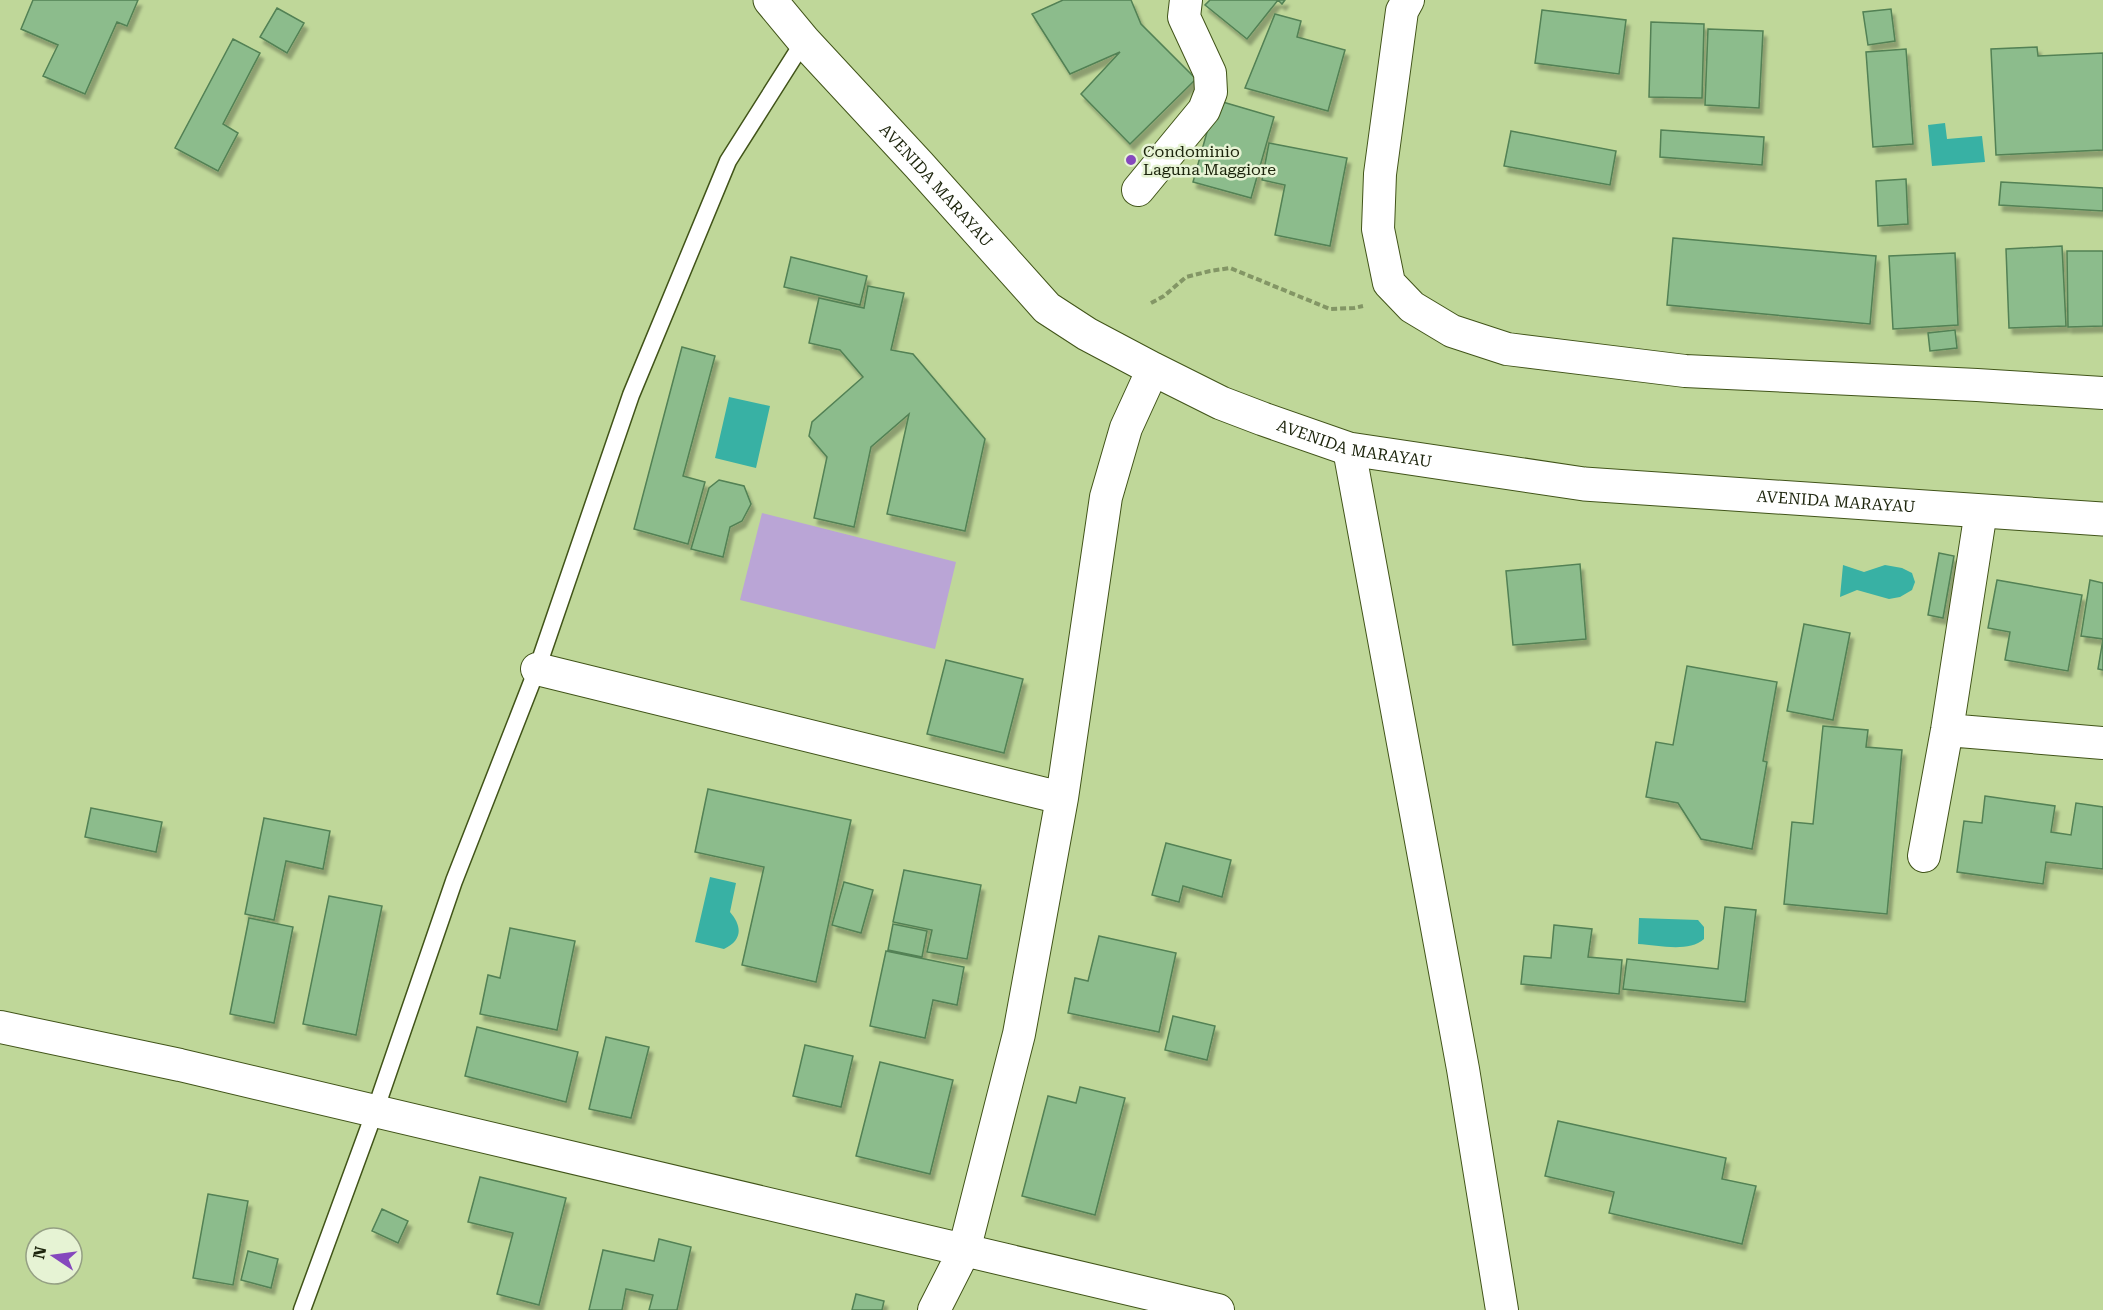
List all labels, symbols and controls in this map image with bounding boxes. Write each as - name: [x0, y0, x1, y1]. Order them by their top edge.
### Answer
- street label: AVENIDA MARAYAU: [876, 120, 997, 251]
- place label: Condominio Laguna Maggiore: [1143, 142, 1276, 179]
- marker: Condominio Laguna Maggiore: [1124, 153, 1138, 167]
- street label: AVENIDA MARAYAU: [1274, 416, 1433, 471]
- street label: AVENIDA MARAYAU: [1756, 487, 1916, 516]
- north arrow: [24, 1226, 84, 1286]
- text: N: [29, 1245, 51, 1261]

